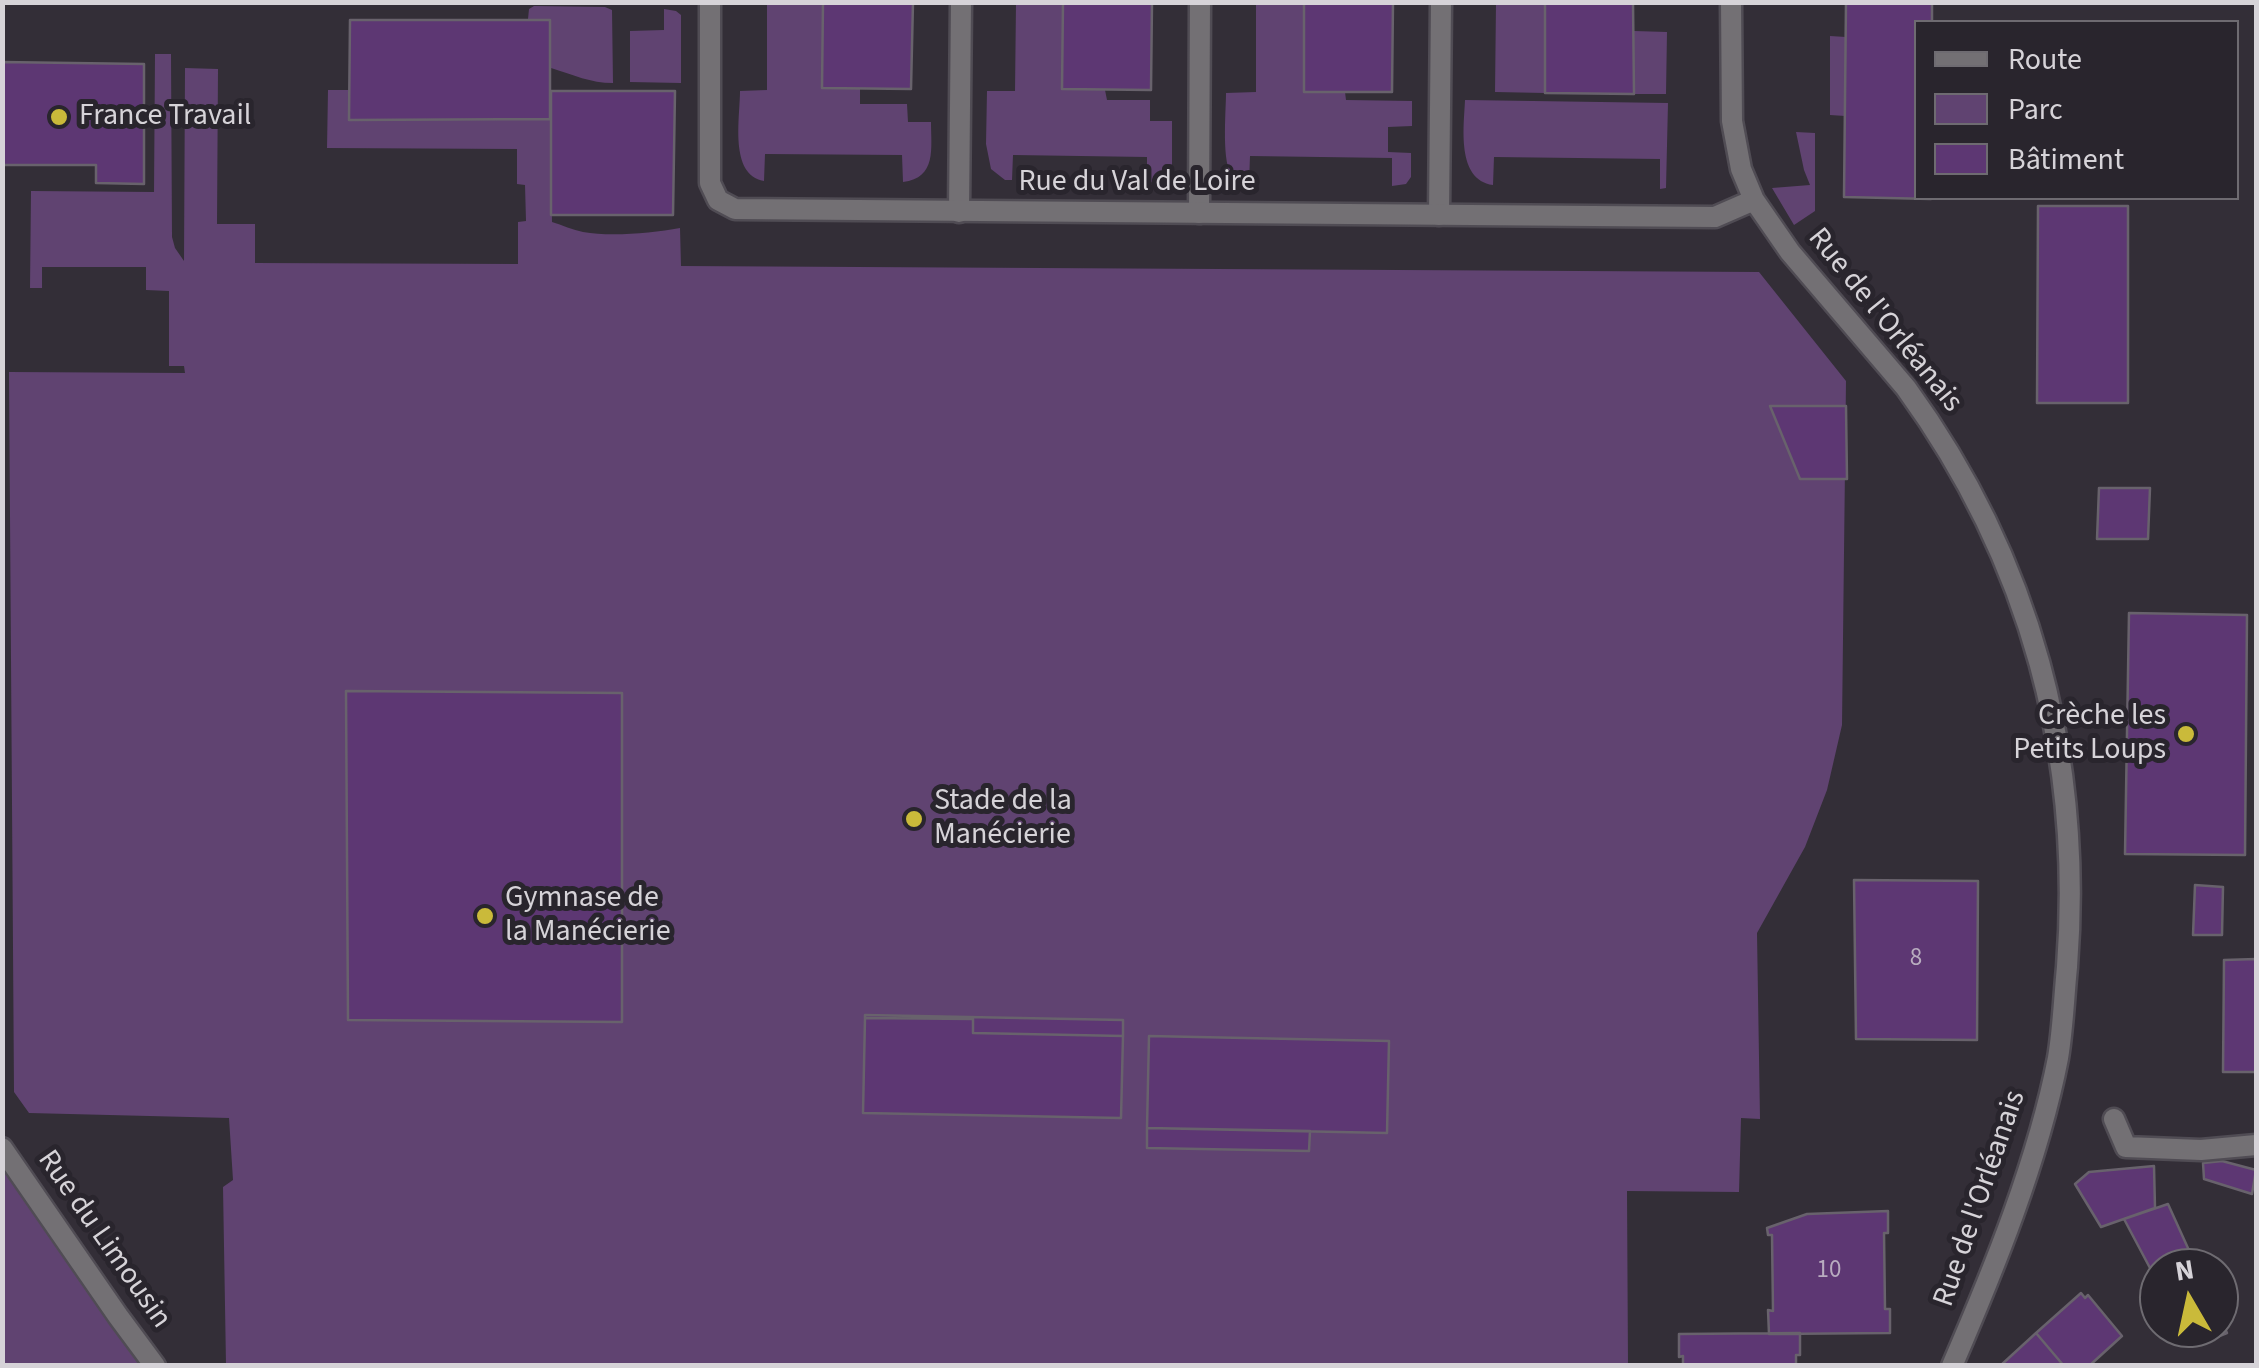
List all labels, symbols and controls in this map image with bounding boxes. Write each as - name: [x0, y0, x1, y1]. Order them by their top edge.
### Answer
- legend: [1914, 20, 2239, 200]
- text: Route: [2008, 38, 2082, 81]
- text: Parc: [2008, 88, 2063, 131]
- place label: France Travail: [79, 99, 251, 135]
- marker: France Travail: [48, 106, 70, 128]
- text: Bâtiment: [2008, 138, 2124, 181]
- street label: Rue du Val de Loire: [1018, 165, 1256, 201]
- street label: Rue de l'Orléanais: [1799, 222, 1969, 420]
- place label: Crèche les Petits Loups: [2013, 699, 2166, 770]
- marker: Crèche les Petits Loups: [2175, 723, 2197, 745]
- place label: Stade de la Manécierie: [934, 784, 1072, 854]
- marker: Stade de la Manécierie: [903, 808, 925, 830]
- place label: Gymnase de la Manécierie: [505, 881, 671, 952]
- marker: Gymnase de la Manécierie: [474, 905, 496, 927]
- house number: 8: [1910, 945, 1922, 975]
- street label: Rue de l'Orléanais: [1927, 1086, 2035, 1312]
- street label: Rue du Limousin: [28, 1144, 178, 1336]
- north arrow: [2139, 1248, 2239, 1348]
- text: N: [2172, 1249, 2197, 1292]
- house number: 10: [1817, 1257, 1841, 1287]

